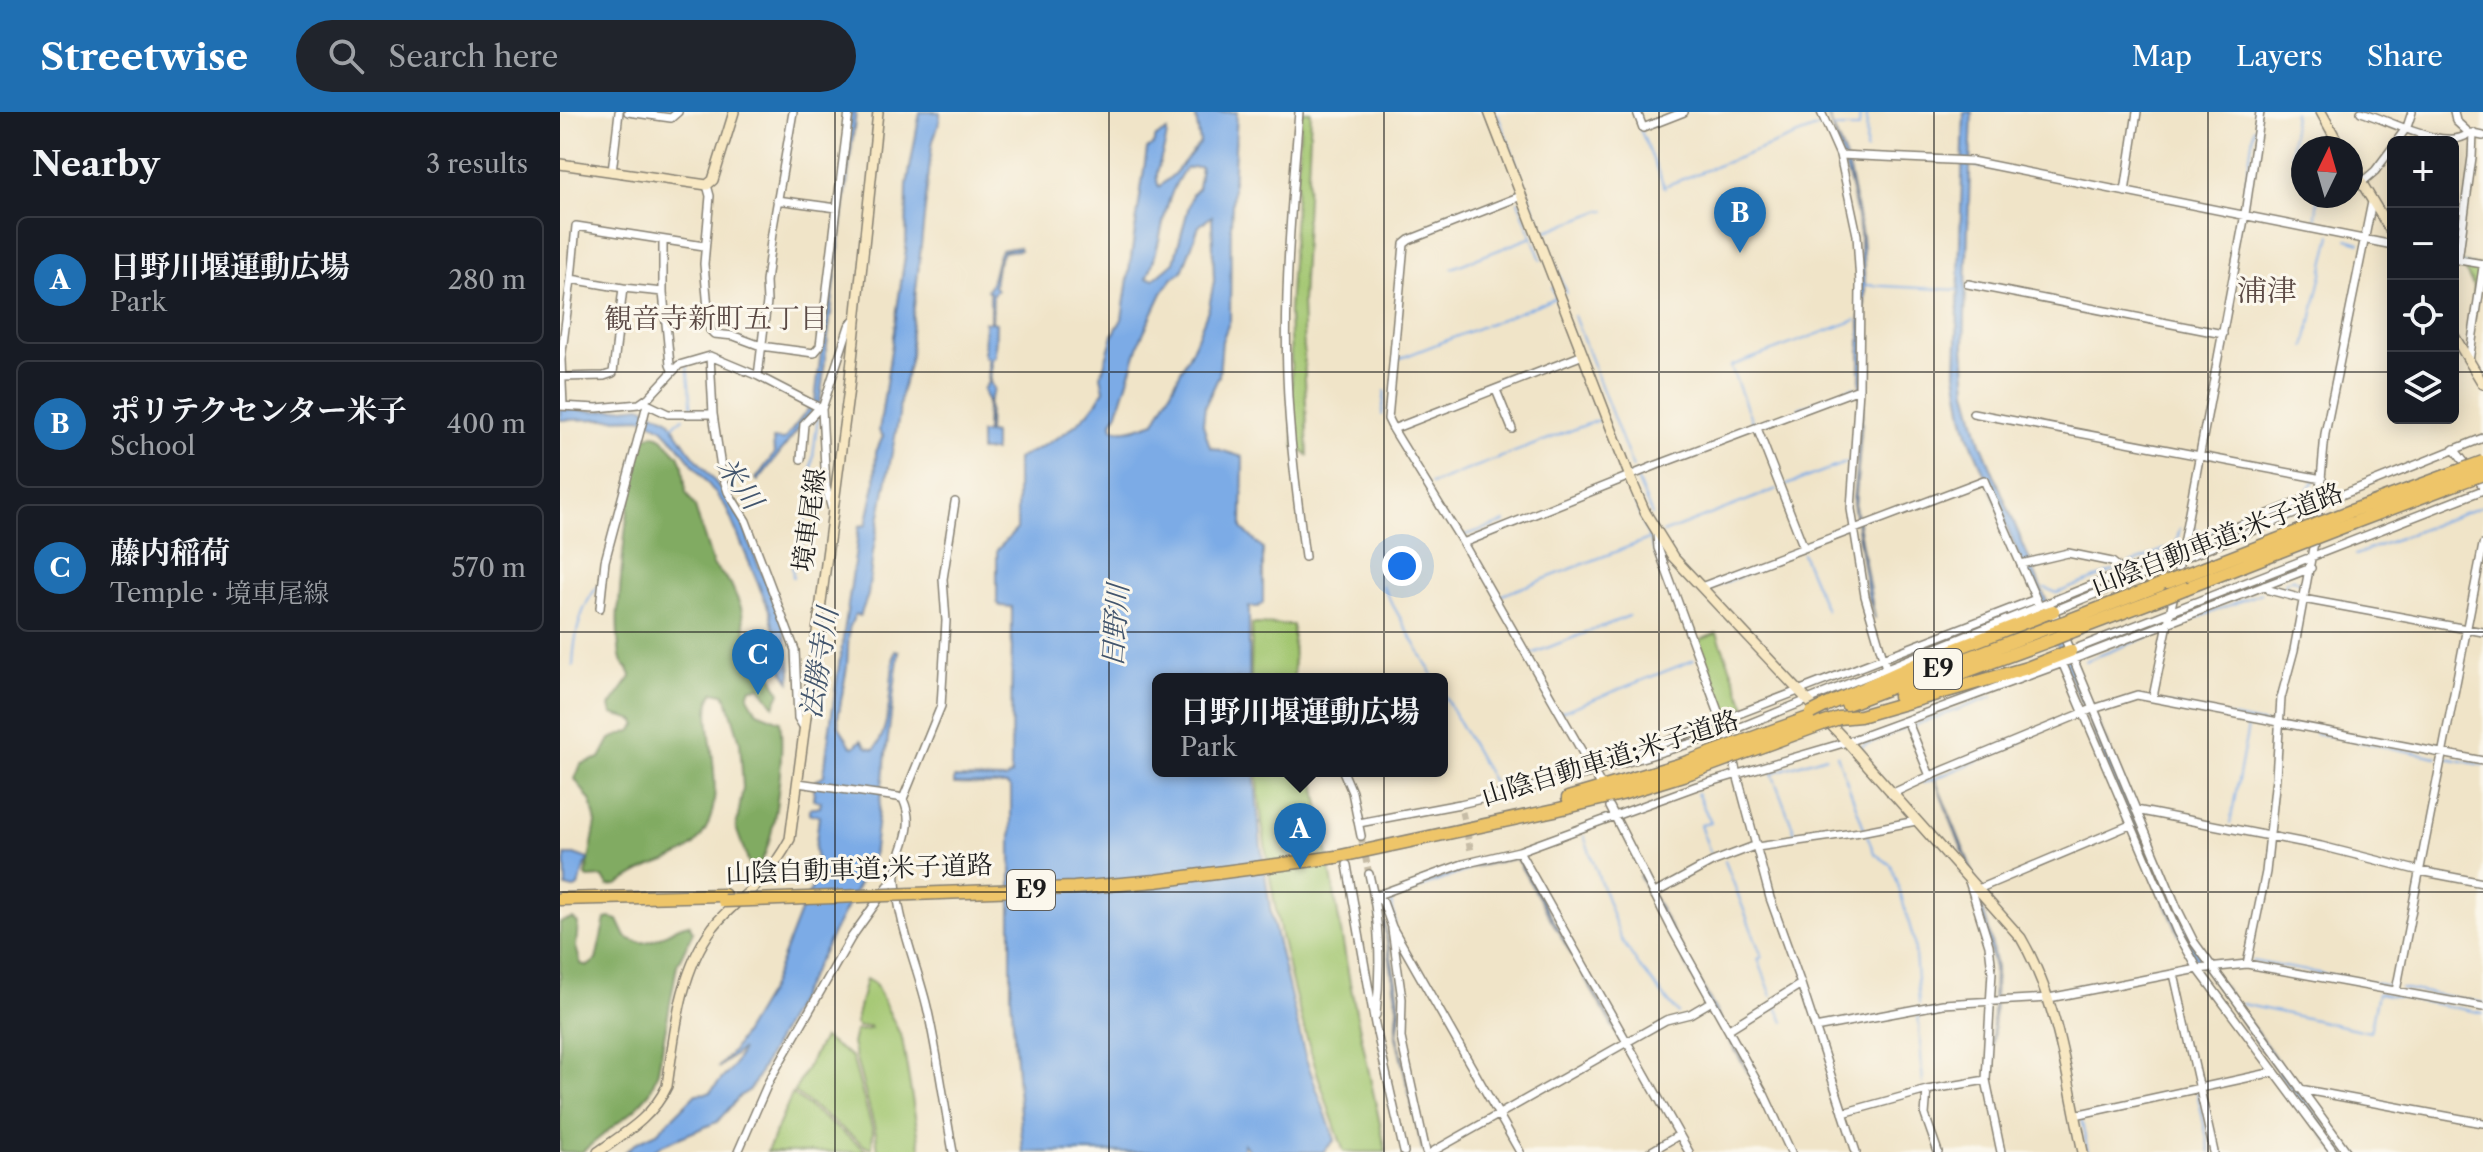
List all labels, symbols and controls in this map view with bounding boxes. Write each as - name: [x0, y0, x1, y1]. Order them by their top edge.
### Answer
- search box: [296, 20, 856, 92]
- text: Streetwise: [40, 33, 248, 80]
- icon: search: [324, 34, 368, 78]
- text: Search here: [388, 38, 558, 75]
- text: Map: [2132, 39, 2192, 73]
- text: Layers: [2236, 39, 2323, 73]
- text: Share: [2367, 39, 2443, 73]
- north arrow: [2291, 136, 2363, 208]
- map controls: [2387, 136, 2459, 424]
- button: +: [2387, 136, 2459, 208]
- text: Nearby: [32, 143, 160, 185]
- text: 3 results: [426, 148, 528, 180]
- pin: B: [1714, 187, 1766, 253]
- button: −: [2387, 208, 2459, 280]
- text: 日野川堰運動広場: [110, 248, 350, 285]
- text: A: [50, 264, 70, 296]
- text: 280 m: [448, 264, 526, 296]
- district label: 浦津: [2237, 272, 2297, 309]
- button: locate: [2387, 280, 2459, 352]
- text: Park: [110, 286, 167, 318]
- district label: 観音寺新町五丁目: [604, 301, 828, 335]
- button: layers: [2387, 352, 2459, 424]
- text: ポリテクセンター米子: [110, 392, 407, 429]
- text: B: [50, 408, 70, 440]
- text: 400 m: [447, 408, 526, 440]
- text: School: [110, 430, 195, 462]
- water label: 米川: [710, 450, 772, 518]
- street label: 境車尾線: [786, 466, 832, 574]
- street label: 山陰自動車道;米子道路: [2086, 476, 2348, 602]
- text: 藤内稲荷: [110, 534, 230, 571]
- your location: [1382, 546, 1422, 586]
- text: C: [50, 552, 70, 584]
- text: 570 m: [451, 552, 526, 584]
- text: Temple · 境車尾線: [110, 577, 329, 609]
- water label: 日野川: [1095, 580, 1135, 669]
- water label: 法勝寺川: [793, 602, 845, 721]
- pin: C: [732, 629, 784, 695]
- road number: E9: [1914, 649, 1962, 689]
- popup: [1152, 673, 1448, 777]
- text: 日野川堰運動広場: [1180, 693, 1420, 730]
- street label: 山陰自動車道;米子道路: [1477, 704, 1743, 812]
- text: Park: [1180, 731, 1237, 763]
- pin: A: [1274, 803, 1326, 869]
- street label: 山陰自動車道;米子道路: [725, 848, 993, 890]
- road number: E9: [1007, 870, 1055, 910]

